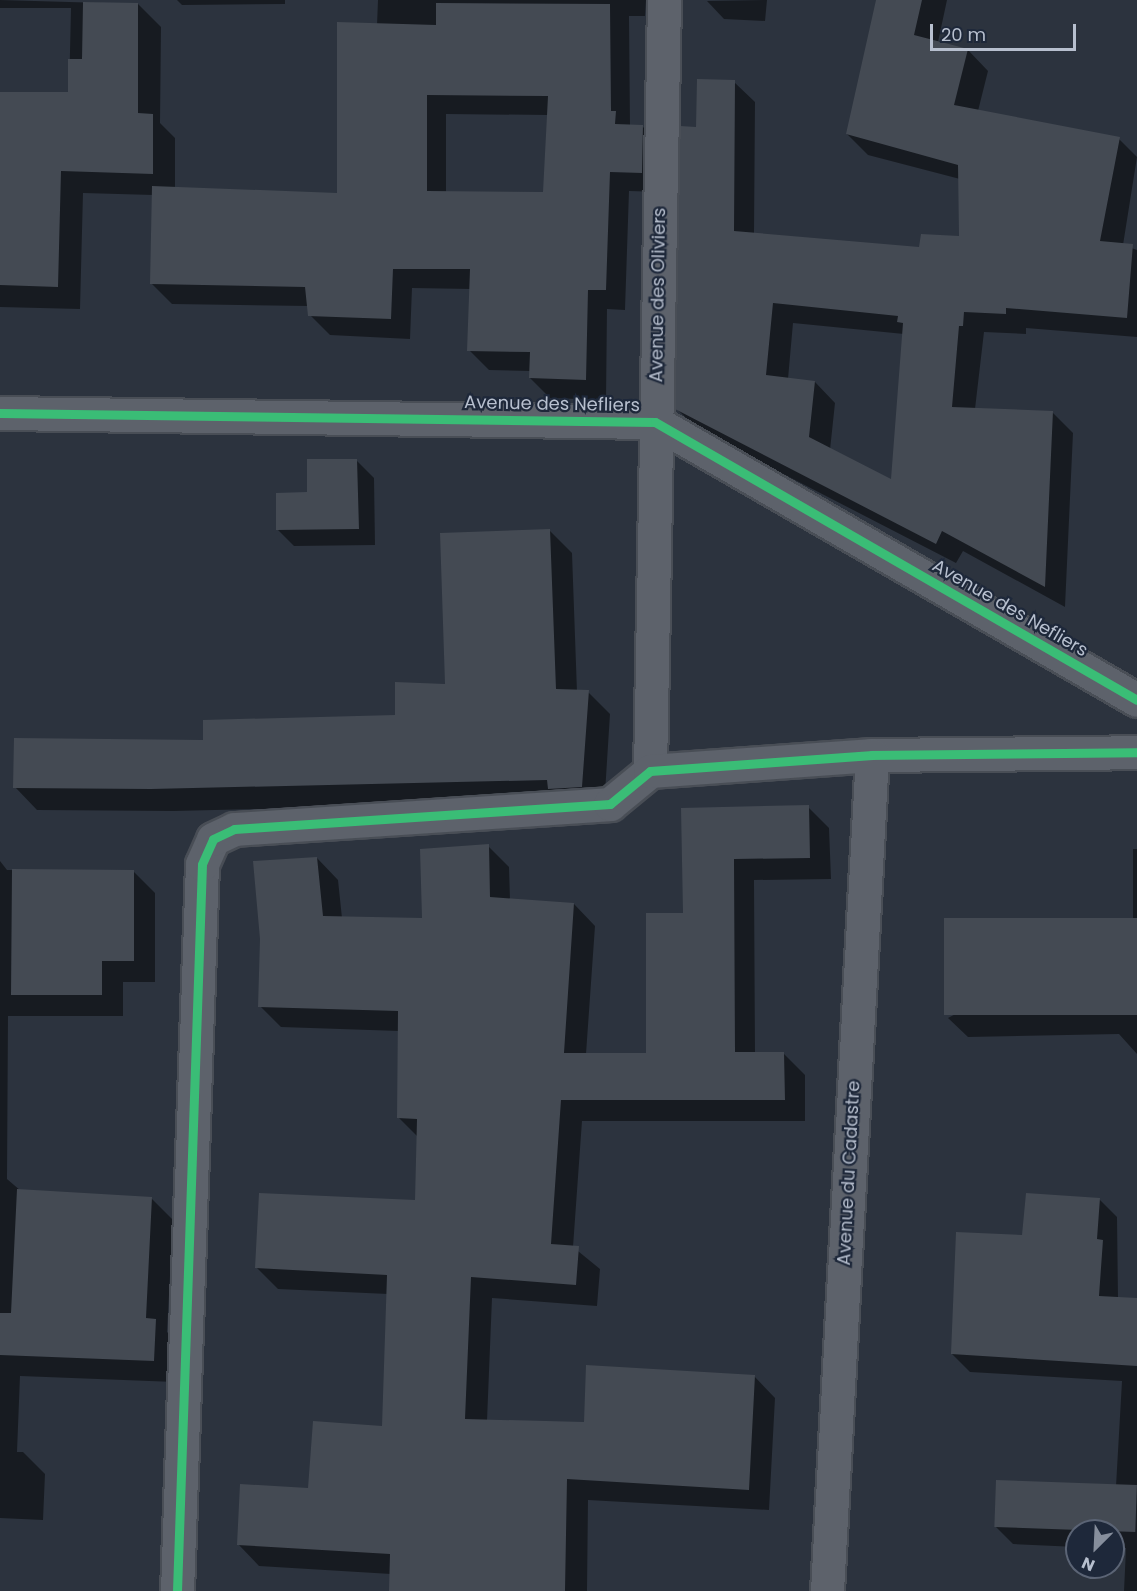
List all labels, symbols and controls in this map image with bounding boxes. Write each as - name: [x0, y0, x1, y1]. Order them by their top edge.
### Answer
- scale bar: [933, 12, 1078, 50]
- text: 20 m: [941, 22, 986, 47]
- street label: Avenue des Oliviers: [646, 207, 670, 383]
- street label: Avenue des Nefliers: [464, 392, 640, 416]
- street label: Avenue des Nefliers: [928, 555, 1092, 661]
- street label: Avenue du Cadastre: [833, 1080, 865, 1266]
- north arrow: [1065, 1519, 1125, 1579]
- text: N: [1078, 1551, 1098, 1577]

